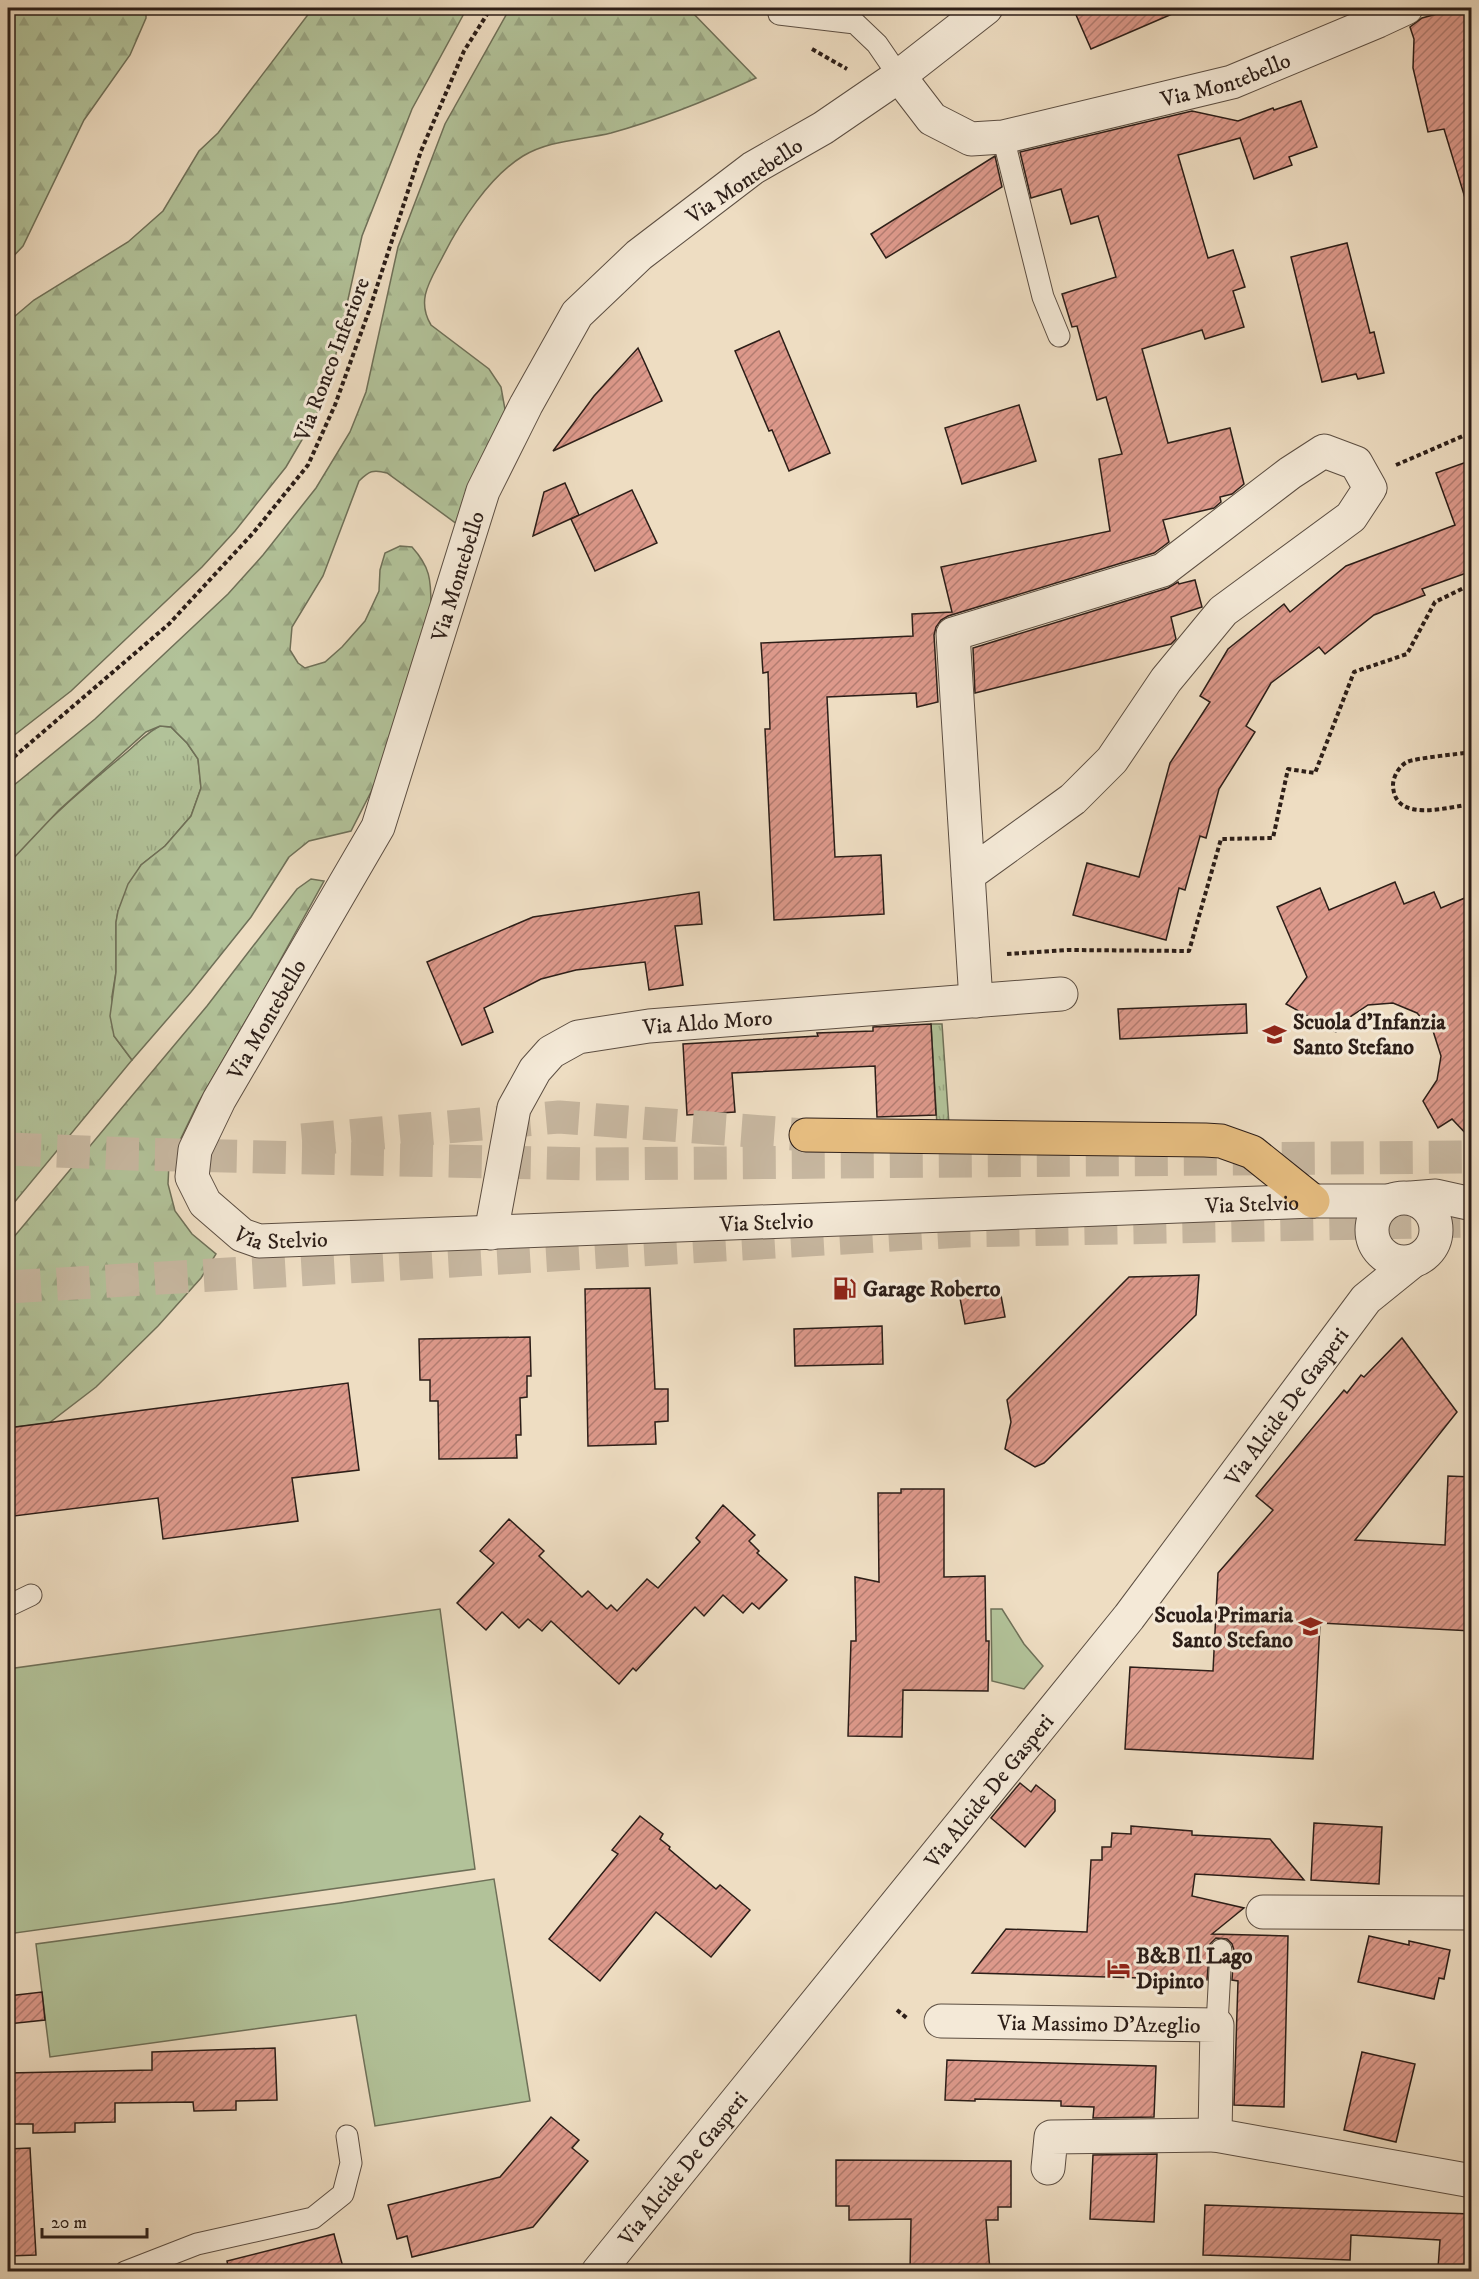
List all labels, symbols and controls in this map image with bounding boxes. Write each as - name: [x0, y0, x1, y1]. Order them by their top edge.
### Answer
- street label: Via Montebello: [1157, 47, 1295, 114]
- street label: Via Montebello: [681, 132, 808, 231]
- street label: Via Ronco Inferiore: [288, 274, 376, 446]
- street label: Via Montebello: [426, 508, 491, 646]
- street label: Via Montebello: [221, 955, 313, 1086]
- street label: Via Aldo Moro: [641, 1004, 773, 1042]
- place label: Scuola d'Infanzia Santo Stefano: [1293, 1009, 1446, 1061]
- school or university icon: Scuola d'Infanzia Santo Stefano: [1262, 1021, 1288, 1047]
- street label: Via Stelvio: [1204, 1190, 1300, 1220]
- street label: Via Stelvio: [718, 1208, 814, 1239]
- street label: Via Stelvio: [226, 1221, 328, 1257]
- fuel station icon: Garage Roberto: [832, 1275, 858, 1301]
- place label: Garage Roberto: [863, 1276, 1001, 1303]
- street label: Via Alcide De Gasperi: [1219, 1323, 1355, 1492]
- place label: Scuola Primaria Santo Stefano: [1154, 1602, 1294, 1654]
- school or university icon: Scuola Primaria Santo Stefano: [1298, 1614, 1324, 1640]
- street label: Via Alcide De Gasperi: [919, 1709, 1060, 1875]
- place label: B&B Il Lago Dipinto: [1136, 1943, 1253, 1995]
- hotel icon: B&B Il Lago Dipinto: [1105, 1955, 1131, 1981]
- street label: Via Massimo D'Azeglio: [996, 2010, 1201, 2040]
- street label: Via Alcide De Gasperi: [612, 2086, 754, 2252]
- scale bar: [42, 2201, 147, 2239]
- text: 20 m: [51, 2212, 87, 2234]

